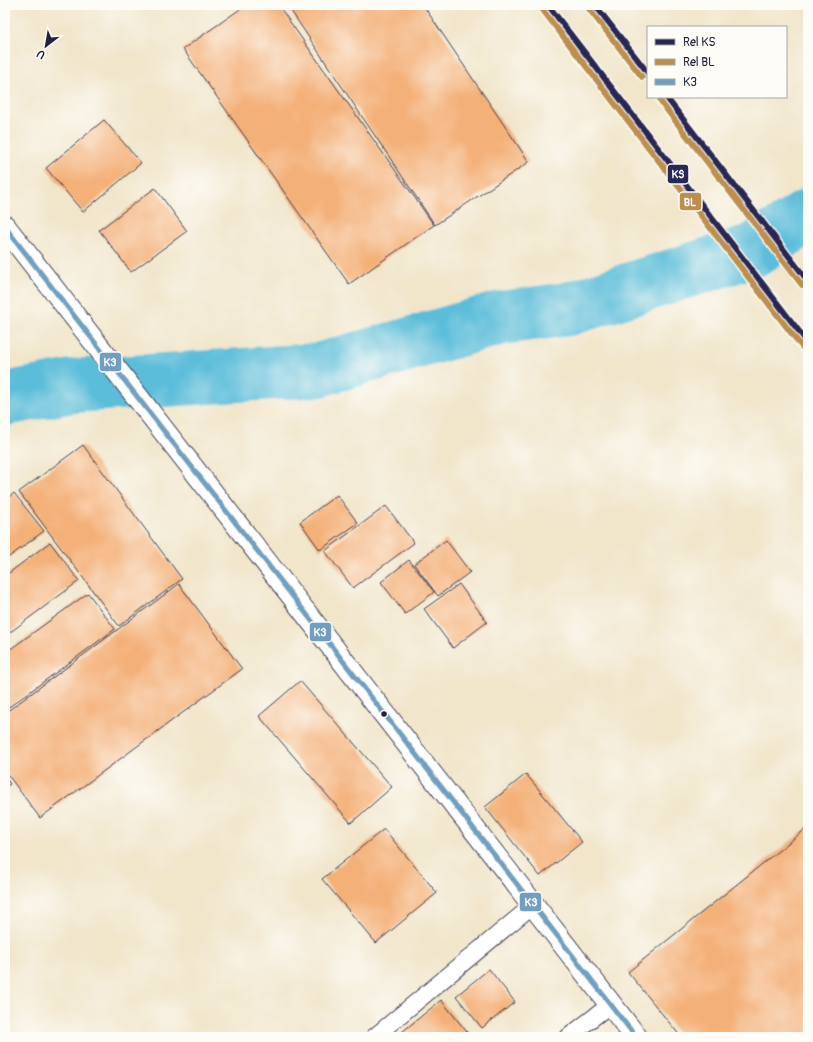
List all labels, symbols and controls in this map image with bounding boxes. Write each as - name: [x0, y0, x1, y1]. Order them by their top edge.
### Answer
- north arrow: [26, 26, 66, 66]
- legend: [647, 26, 787, 98]
- text: Rel KS: [683, 35, 716, 50]
- text: U: [35, 47, 48, 62]
- text: Rel BL: [683, 55, 715, 70]
- text: K3: [683, 75, 697, 90]
- line badge: KS: [667, 164, 689, 184]
- text: KS: [671, 168, 685, 181]
- line badge: BL: [679, 192, 702, 211]
- text: BL: [684, 196, 696, 209]
- line badge: K3: [99, 352, 122, 372]
- text: K3: [104, 356, 116, 369]
- line badge: K3: [309, 622, 332, 642]
- text: K3: [314, 626, 326, 639]
- unlabelled marker: [379, 709, 389, 719]
- line badge: K3: [519, 892, 542, 912]
- text: K3: [525, 896, 537, 909]

